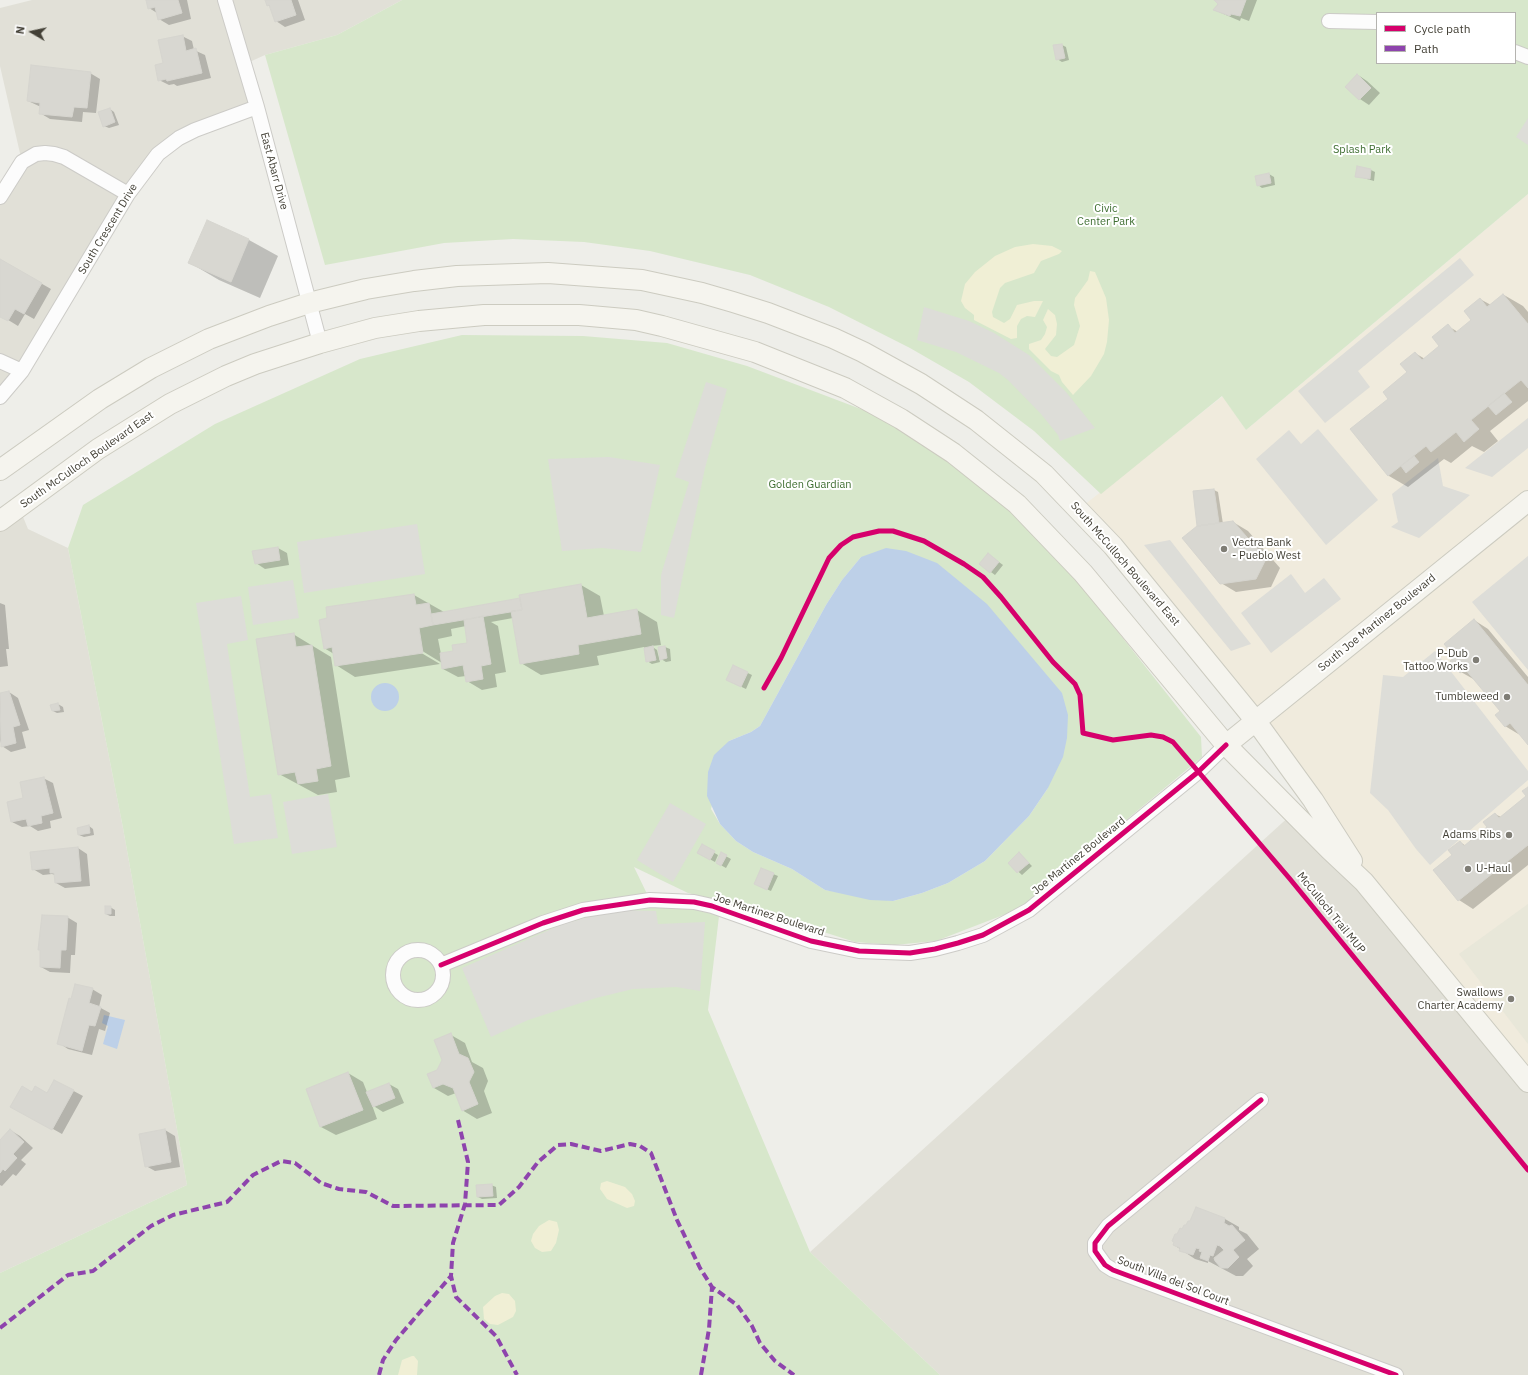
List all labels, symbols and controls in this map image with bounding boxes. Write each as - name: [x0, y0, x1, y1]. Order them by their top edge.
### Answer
- north arrow: [12, 12, 52, 52]
- legend: [1376, 12, 1516, 64]
- text: Cycle path: [1414, 21, 1471, 36]
- text: N: [13, 25, 28, 35]
- text: Path: [1414, 41, 1439, 56]
- street label: East Abarr Drive: [257, 131, 291, 211]
- park label: Splash Park: [1333, 143, 1391, 157]
- street label: South Crescent Drive: [76, 181, 140, 277]
- park label: Civic Center Park: [1077, 202, 1135, 228]
- street label: South McCulloch Boulevard East: [18, 409, 156, 511]
- park label: Golden Guardian: [768, 478, 852, 492]
- street label: South McCulloch Boulevard East: [1068, 499, 1182, 629]
- place label: Vectra Bank - Pueblo West: [1232, 536, 1301, 562]
- marker: Vectra Bank - Pueblo West: [1219, 544, 1229, 554]
- street label: South Joe Martinez Boulevard: [1316, 571, 1438, 675]
- place label: P-Dub Tattoo Works: [1403, 647, 1468, 673]
- marker: P-Dub Tattoo Works: [1471, 655, 1481, 665]
- place label: Tumbleweed: [1435, 690, 1499, 704]
- marker: Tumbleweed: [1502, 692, 1512, 702]
- street label: Joe Martinez Boulevard: [1030, 814, 1128, 898]
- place label: Adams Ribs: [1443, 828, 1501, 842]
- marker: Adams Ribs: [1504, 830, 1514, 840]
- place label: U-Haul: [1476, 862, 1511, 876]
- marker: U-Haul: [1463, 864, 1473, 874]
- street label: McCulloch Trail MUP: [1294, 870, 1368, 956]
- street label: Joe Martinez Boulevard: [712, 891, 826, 939]
- place label: Swallows Charter Academy: [1418, 986, 1503, 1012]
- marker: Swallows Charter Academy: [1506, 994, 1516, 1004]
- street label: South Villa del Sol Court: [1115, 1254, 1231, 1308]

